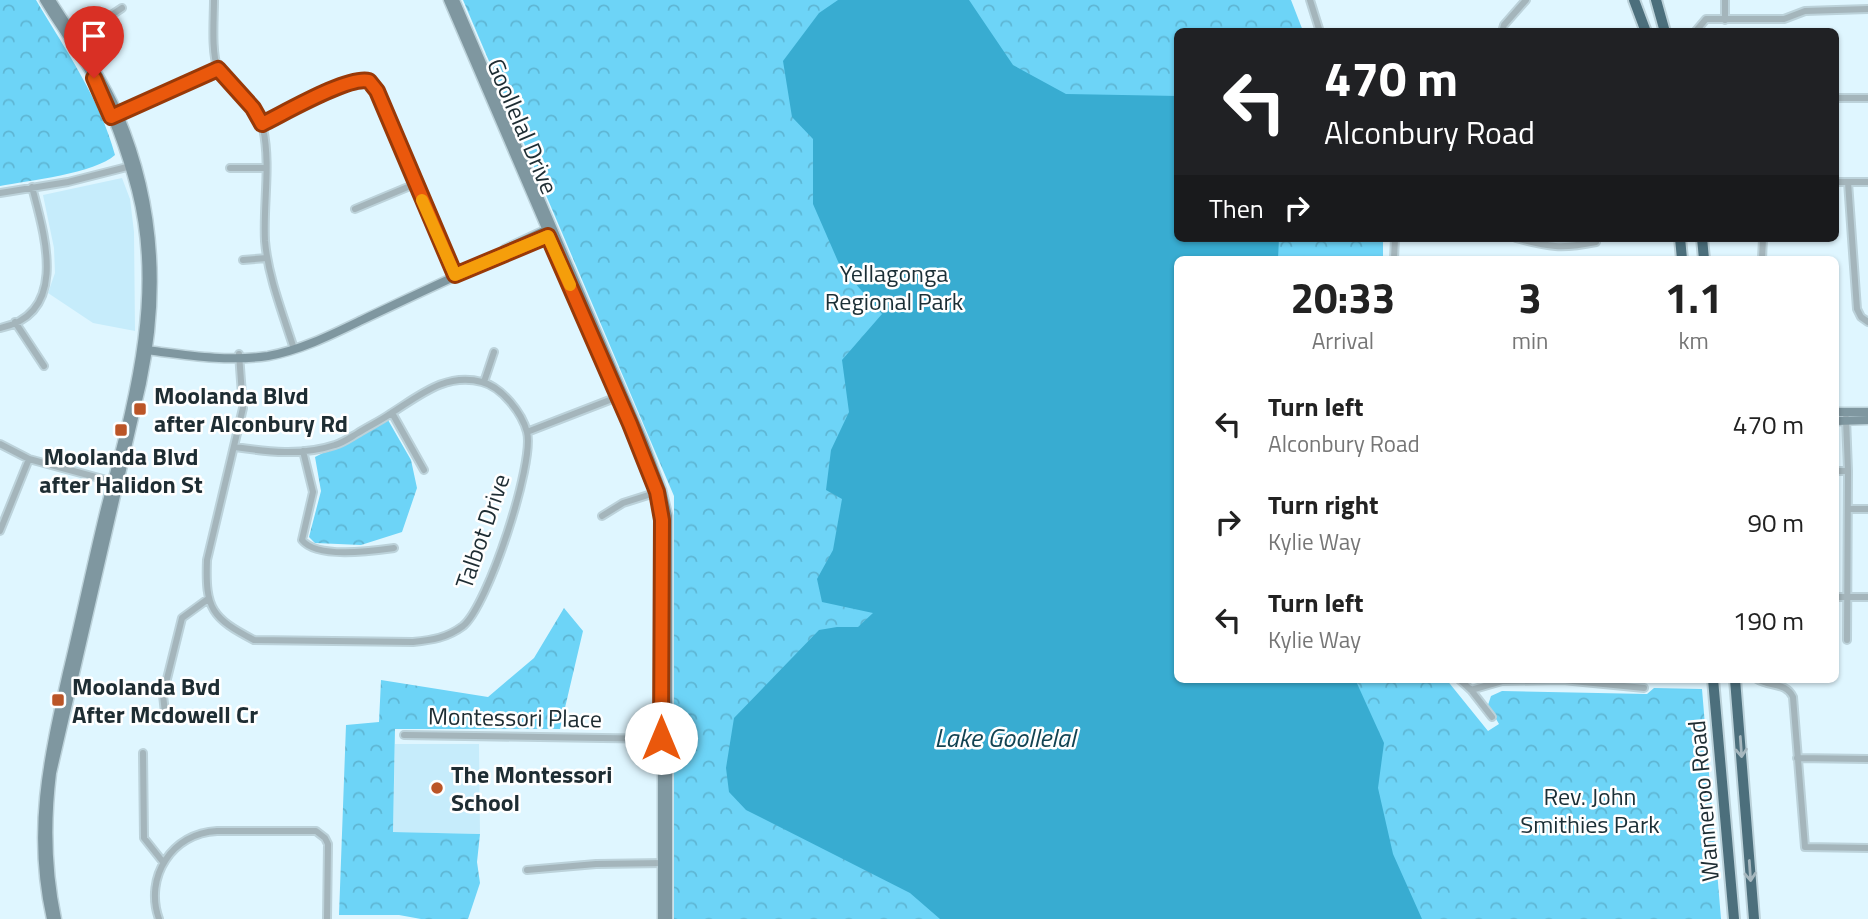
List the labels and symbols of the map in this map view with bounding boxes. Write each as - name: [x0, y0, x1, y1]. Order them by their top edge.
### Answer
- pin: [64, 6, 124, 78]
- street label: Goollelal Drive: [478, 53, 568, 199]
- park label: Yellagonga Regional Park: [825, 255, 964, 319]
- place label: Moolanda Blvd after Alconbury Rd: [154, 377, 348, 441]
- marker: Moolanda Blvd after Alconbury Rd: [132, 401, 148, 417]
- marker: Moolanda Blvd after Halidon St: [113, 422, 129, 438]
- place label: Moolanda Blvd after Halidon St: [39, 438, 203, 502]
- street label: Talbot Drive: [446, 469, 518, 593]
- place label: Moolanda Bvd After Mcdowell Cr: [72, 668, 258, 732]
- marker: Moolanda Bvd After Mcdowell Cr: [50, 692, 66, 708]
- street label: Montessori Place: [428, 697, 602, 737]
- position arrow: [624, 701, 698, 775]
- water label: Lake Goollelal: [935, 718, 1079, 757]
- street label: Wanneroo Road: [1678, 719, 1728, 883]
- one-way arrow: [1734, 735, 1747, 758]
- place label: The Montessori School: [451, 756, 612, 820]
- park label: Rev. John Smithies Park: [1520, 778, 1660, 842]
- marker: The Montessori School: [429, 780, 445, 796]
- one-way arrow: [1744, 859, 1757, 882]

